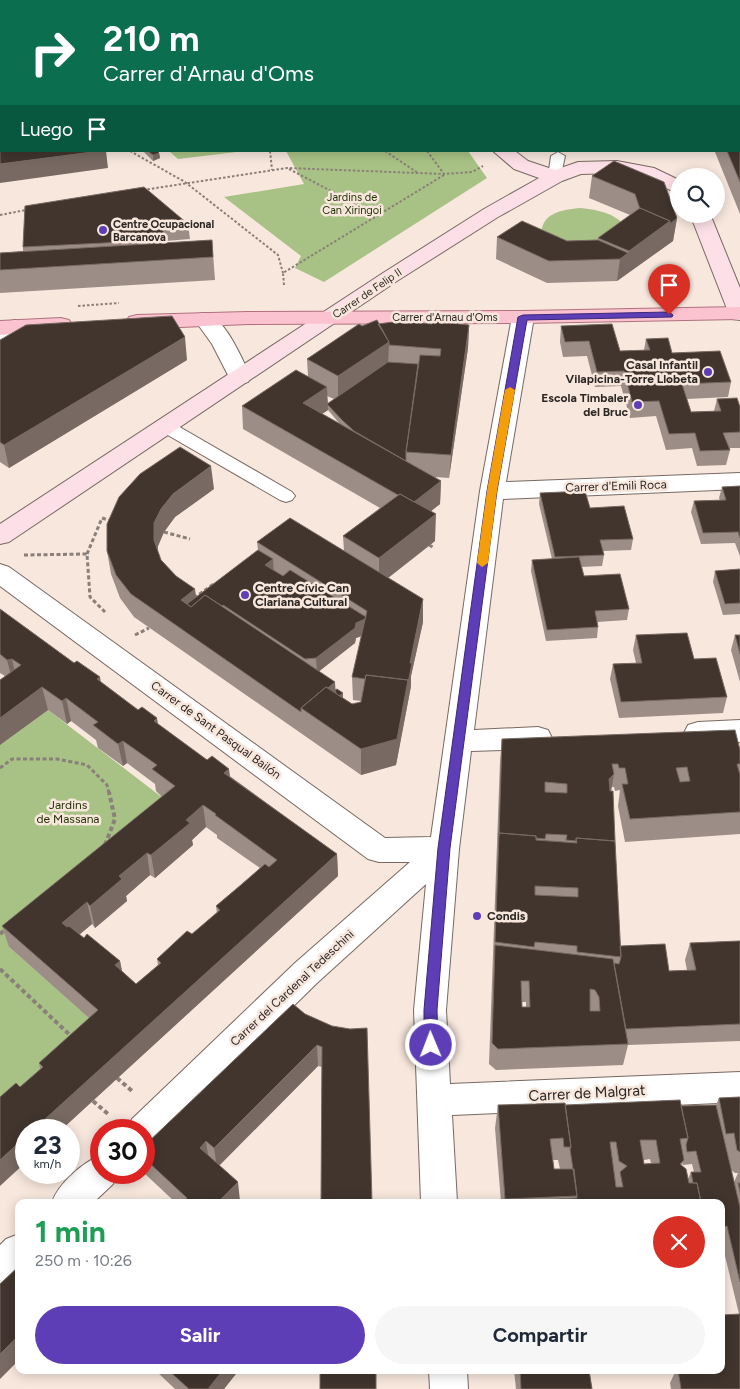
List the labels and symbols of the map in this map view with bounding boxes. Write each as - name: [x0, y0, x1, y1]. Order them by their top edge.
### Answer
- park label: Jardins de Can Xiringoi: [322, 191, 382, 217]
- place label: Centre Ocupacional Barcanova: [113, 218, 214, 244]
- marker: Centre Ocupacional Barcanova: [97, 224, 109, 236]
- pin: [648, 264, 690, 315]
- street label: Carrer de Felip II: [330, 265, 404, 321]
- street label: Carrer d'Arnau d'Oms: [392, 311, 498, 324]
- place label: Casal Infantil Vilapicina-Torre Llobeta: [566, 358, 698, 386]
- marker: Casal Infantil Vilapicina-Torre Llobeta: [702, 366, 714, 378]
- place label: Escola Timbaler del Bruc: [541, 391, 628, 419]
- marker: Escola Timbaler del Bruc: [632, 399, 644, 411]
- street label: Carrer d'Emili Roca: [565, 477, 667, 495]
- place label: Centre Cívic Can Clariana Cultural: [255, 581, 349, 609]
- marker: Centre Cívic Can Clariana Cultural: [239, 589, 251, 601]
- street label: Carrer de Sant Pasqual Bailón: [148, 678, 284, 782]
- park label: Jardins de Massana: [37, 798, 99, 826]
- place label: Condis: [487, 909, 526, 923]
- marker: Condis: [471, 910, 483, 922]
- street label: Carrer del Cardenal Tedeschini: [227, 927, 357, 1049]
- position arrow: [404, 1018, 456, 1070]
- street label: Carrer de Malgrat: [528, 1081, 646, 1105]
- speed limit sign: 30: [90, 1119, 155, 1184]

